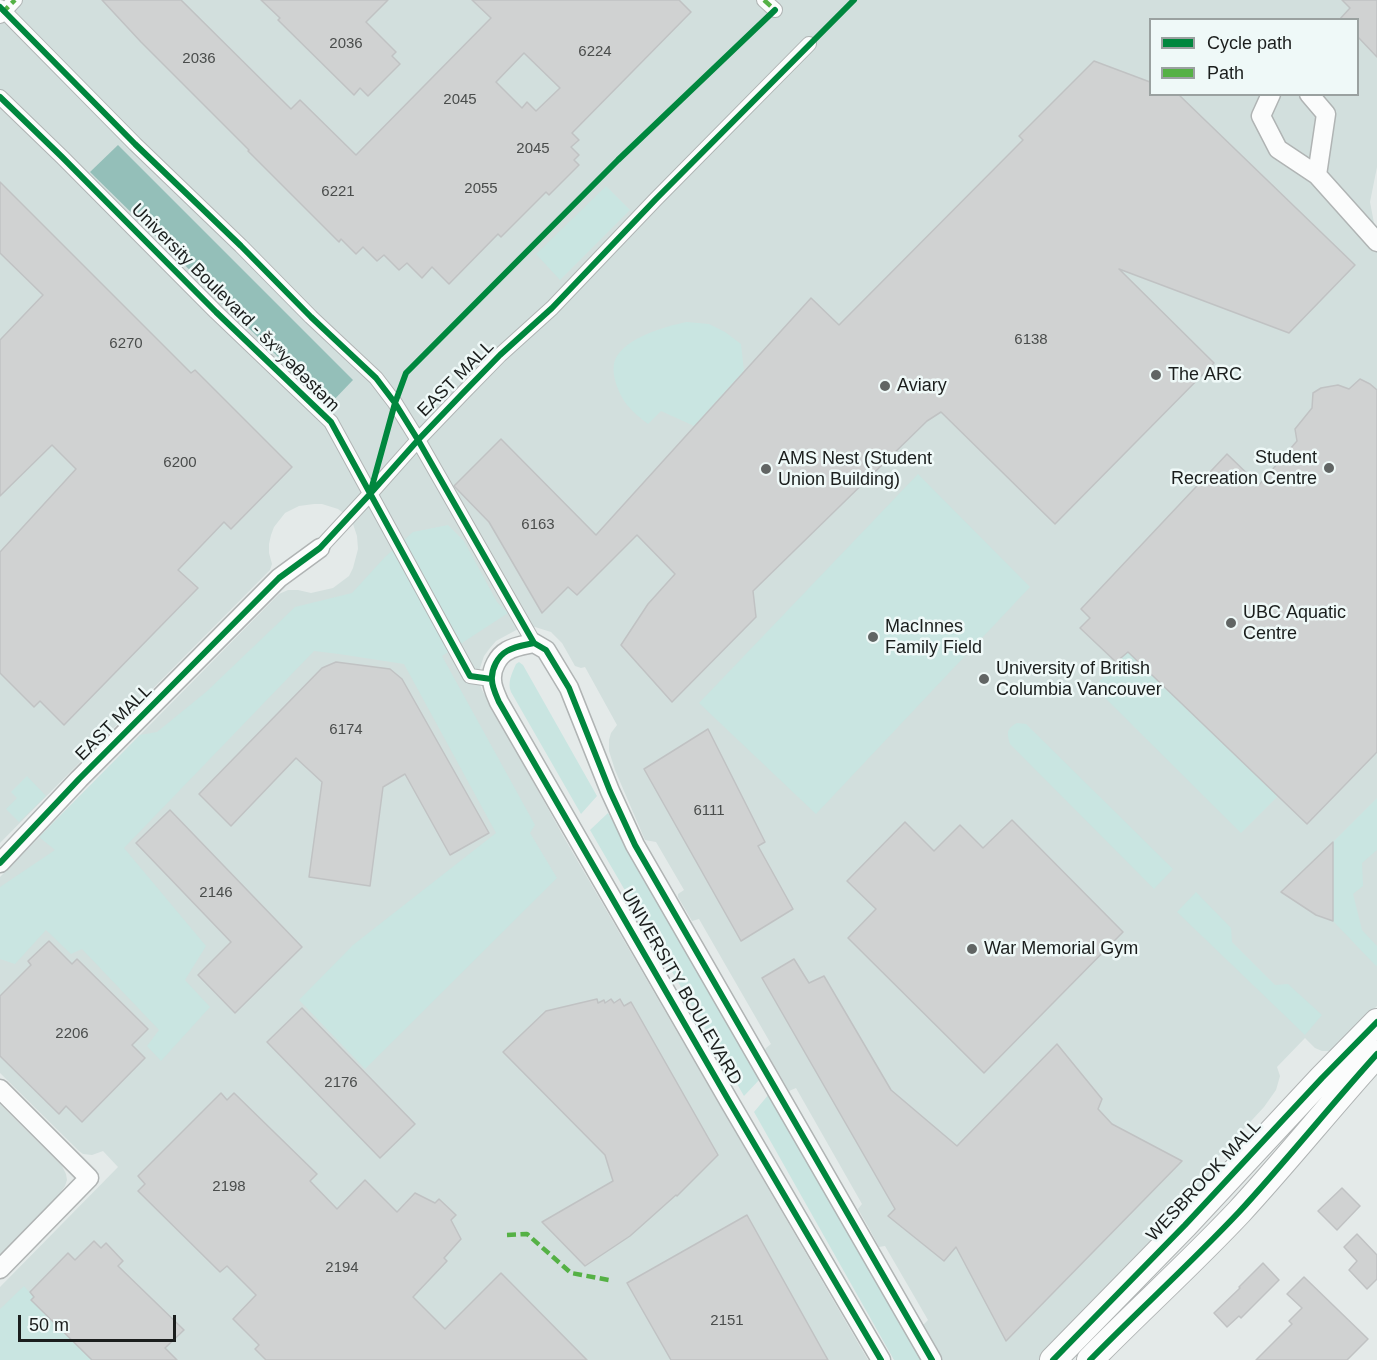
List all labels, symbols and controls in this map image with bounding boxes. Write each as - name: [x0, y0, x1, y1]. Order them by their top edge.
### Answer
- legend: [1149, 18, 1359, 96]
- text: Cycle path: [1207, 33, 1292, 53]
- house number: 2036: [329, 35, 363, 53]
- house number: 6224: [578, 43, 612, 61]
- house number: 2036: [182, 50, 216, 68]
- text: Path: [1207, 63, 1244, 83]
- house number: 2045: [443, 91, 477, 109]
- house number: 2045: [516, 140, 550, 158]
- house number: 2055: [464, 180, 498, 198]
- house number: 6221: [321, 183, 355, 201]
- street label: University Boulevard - šxʷyəθəstəm: [126, 199, 344, 417]
- house number: 6138: [1014, 331, 1048, 349]
- house number: 6270: [109, 335, 143, 353]
- street label: EAST MALL: [413, 336, 499, 422]
- place label: The ARC: [1168, 364, 1242, 386]
- marker: The ARC: [1149, 368, 1163, 382]
- place label: Aviary: [897, 375, 947, 397]
- marker: Aviary: [878, 379, 892, 393]
- place label: Student Recreation Centre: [1171, 447, 1317, 490]
- place label: AMS Nest (Student Union Building): [778, 448, 932, 490]
- house number: 6200: [163, 454, 197, 472]
- marker: Student Recreation Centre: [1322, 461, 1336, 475]
- marker: AMS Nest (Student Union Building): [759, 462, 773, 476]
- house number: 6163: [521, 516, 555, 534]
- place label: UBC Aquatic Centre: [1243, 602, 1346, 644]
- place label: MacInnes Family Field: [885, 616, 982, 658]
- marker: UBC Aquatic Centre: [1224, 616, 1238, 630]
- marker: MacInnes Family Field: [866, 630, 880, 644]
- place label: University of British Columbia Vancouver: [996, 658, 1162, 700]
- marker: University of British Columbia Vancouver: [977, 672, 991, 686]
- street label: EAST MALL: [71, 680, 157, 766]
- house number: 6174: [329, 721, 363, 739]
- house number: 6111: [693, 802, 725, 820]
- house number: 2146: [199, 884, 233, 902]
- street label: UNIVERSITY BOULEVARD: [616, 885, 746, 1089]
- place label: War Memorial Gym: [984, 938, 1138, 960]
- marker: War Memorial Gym: [965, 942, 979, 956]
- house number: 2206: [55, 1025, 89, 1043]
- house number: 2176: [324, 1074, 358, 1092]
- street label: WESBROOK MALL: [1142, 1116, 1266, 1246]
- house number: 2198: [212, 1178, 246, 1196]
- house number: 2194: [325, 1259, 359, 1277]
- scale bar: [21, 1303, 178, 1341]
- house number: 2151: [710, 1312, 744, 1330]
- text: 50 m: [29, 1315, 69, 1335]

